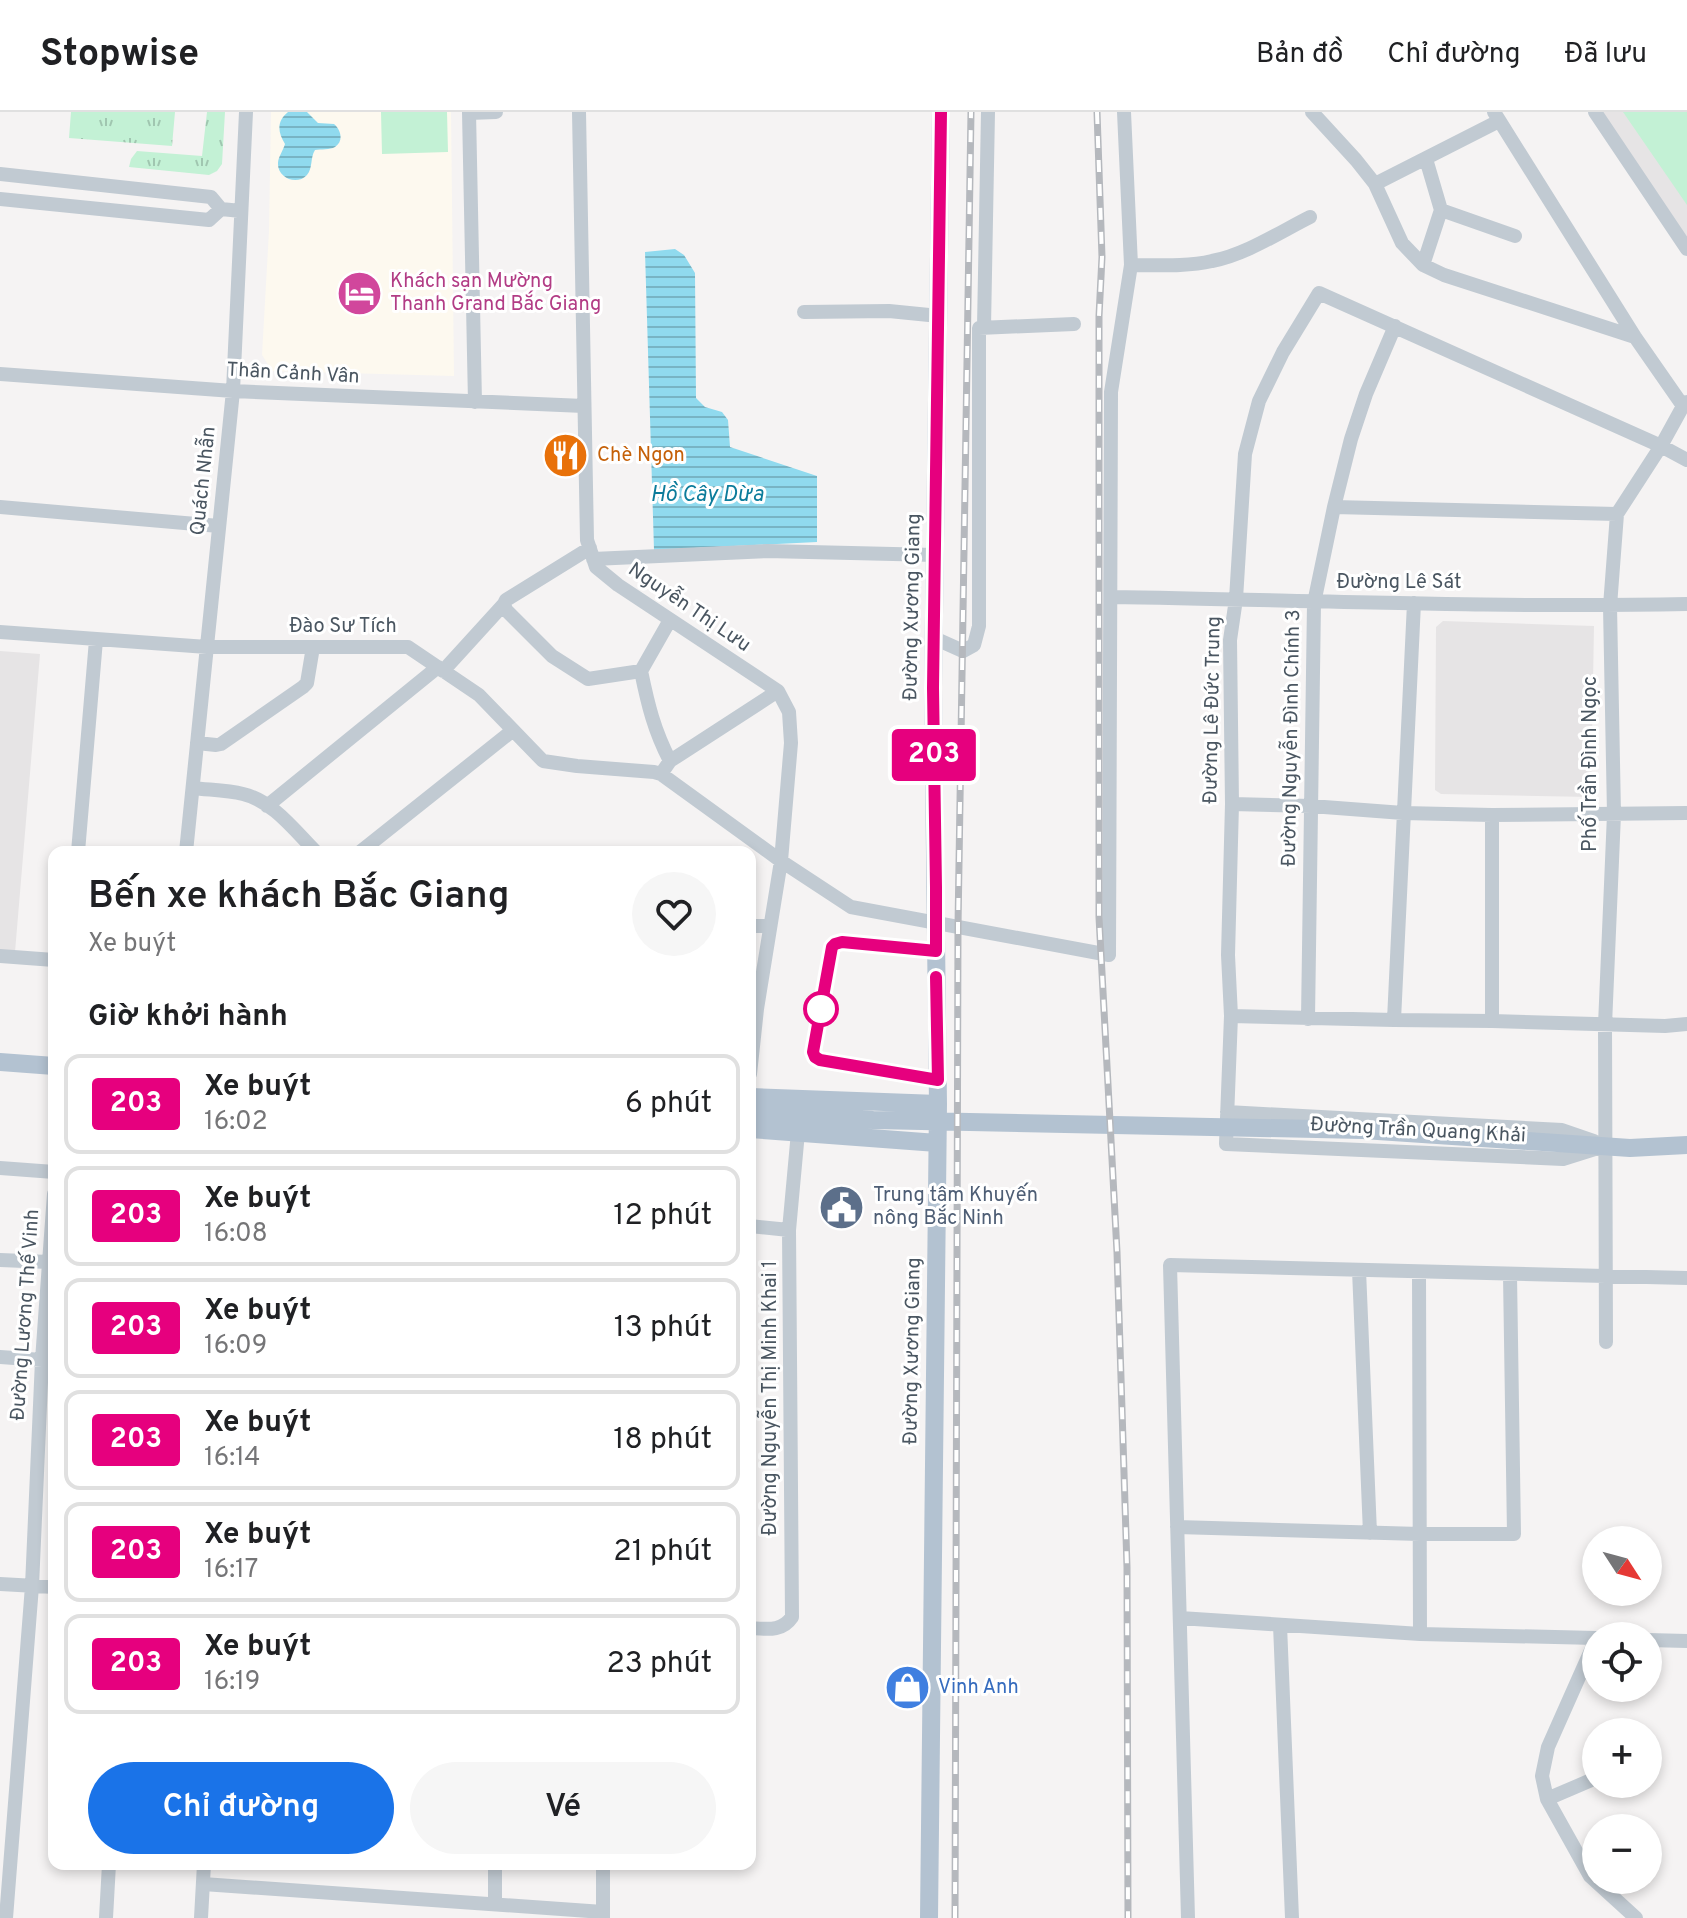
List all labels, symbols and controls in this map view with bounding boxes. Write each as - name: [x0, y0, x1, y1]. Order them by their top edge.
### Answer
- text: Stopwise: [40, 31, 199, 80]
- text: Bản đồ: [1256, 37, 1343, 73]
- text: Chỉ đường: [1387, 37, 1521, 73]
- text: Đã lưu: [1565, 37, 1647, 73]
- hotel icon: Khách sạn Mường Thanh Grand Bắc Giang: [335, 269, 383, 317]
- place label: Khách sạn Mường Thanh Grand Bắc Giang: [390, 269, 601, 318]
- street label: Thân Cảnh Vân: [226, 358, 360, 390]
- street label: Quách Nhẫn: [183, 425, 223, 537]
- restaurant icon: Chè Ngon: [542, 432, 590, 480]
- place label: Chè Ngon: [597, 443, 685, 469]
- water label: Hồ Cây Dừa: [650, 481, 764, 509]
- street label: Đường Xương Giang: [898, 513, 928, 701]
- street label: Nguyễn Thị Lưu: [623, 556, 757, 659]
- street label: Đường Lê Sát: [1336, 570, 1462, 596]
- street label: Đường Nguyễn Đình Chính 3: [1275, 609, 1307, 867]
- street label: Đào Sư Tích: [289, 614, 397, 640]
- street label: Đường Lê Đức Trung: [1198, 616, 1228, 804]
- street label: Phố Trần Đình Ngọc: [1577, 676, 1604, 852]
- line badge: 203: [888, 729, 980, 781]
- text: 203: [908, 737, 960, 773]
- button: heart: [632, 872, 716, 956]
- text: Bến xe khách Bắc Giang: [88, 873, 510, 922]
- text: Xe buýt: [88, 928, 176, 961]
- unlabelled marker: [804, 992, 838, 1026]
- text: Giờ khởi hành: [88, 999, 288, 1036]
- text: Xe buýt: [204, 1069, 311, 1106]
- text: 203: [110, 1086, 162, 1122]
- text: 6 phút: [625, 1086, 712, 1123]
- text: 16:02: [204, 1106, 268, 1139]
- street label: Đường Trần Quang Khải: [1310, 1111, 1526, 1150]
- text: Xe buýt: [204, 1181, 311, 1218]
- place label: Trung tâm Khuyến nông Bắc Ninh: [873, 1182, 1038, 1232]
- public building icon: Trung tâm Khuyến nông Bắc Ninh: [818, 1184, 866, 1232]
- text: 203: [110, 1198, 162, 1234]
- text: 12 phút: [613, 1198, 712, 1235]
- street label: Đường Lương Thế Vinh: [5, 1208, 46, 1422]
- text: 16:08: [204, 1218, 268, 1251]
- street label: Đường Xương Giang: [898, 1257, 928, 1445]
- street label: Đường Nguyễn Thị Minh Khai 1: [756, 1260, 784, 1536]
- text: Xe buýt: [204, 1293, 311, 1330]
- text: 203: [110, 1310, 162, 1346]
- text: 13 phút: [614, 1310, 712, 1347]
- text: 16:09: [204, 1330, 267, 1363]
- text: Xe buýt: [204, 1405, 311, 1442]
- text: 203: [110, 1422, 162, 1458]
- text: 18 phút: [613, 1422, 712, 1459]
- text: 16:14: [204, 1442, 260, 1475]
- text: Xe buýt: [204, 1517, 311, 1554]
- north arrow: [1582, 1526, 1662, 1606]
- map controls: [1582, 1526, 1662, 1894]
- text: 203: [110, 1534, 162, 1570]
- text: 21 phút: [613, 1534, 712, 1571]
- text: 16:17: [204, 1554, 258, 1587]
- button: locate: [1582, 1622, 1662, 1702]
- text: Xe buýt: [204, 1629, 311, 1666]
- text: 203: [110, 1646, 162, 1682]
- text: 23 phút: [606, 1646, 712, 1683]
- shop icon: Vinh Anh: [883, 1664, 931, 1712]
- text: 16:19: [204, 1666, 260, 1699]
- place label: Vinh Anh: [938, 1675, 1019, 1701]
- button: +: [1582, 1718, 1662, 1798]
- button: Chỉ đường: [88, 1762, 394, 1854]
- button: Vé: [410, 1762, 716, 1854]
- button: −: [1582, 1814, 1662, 1894]

